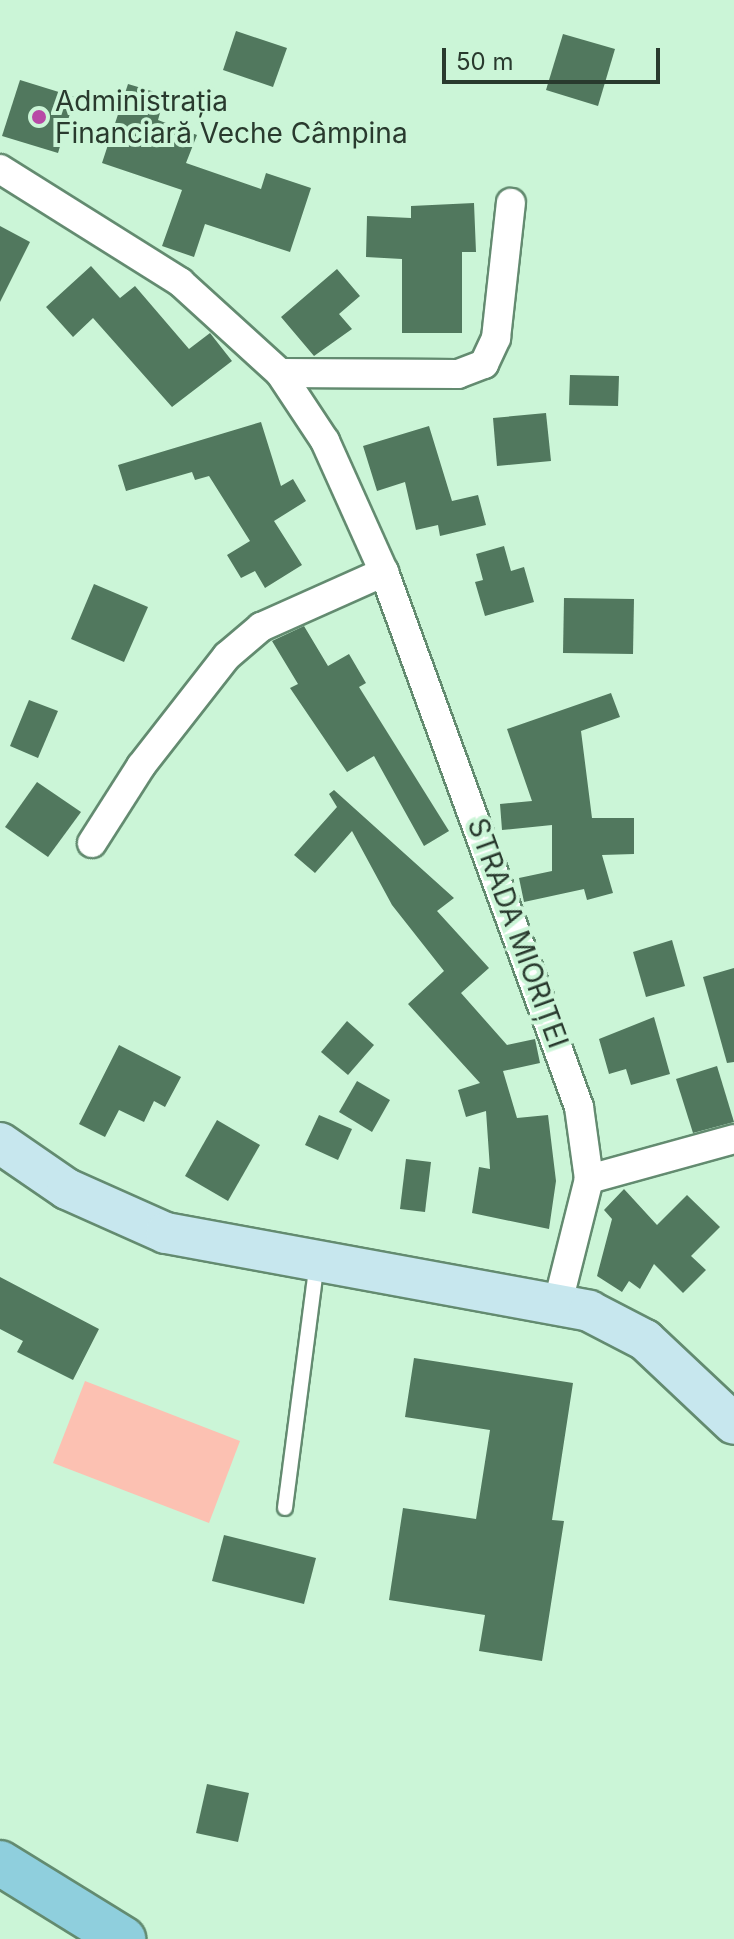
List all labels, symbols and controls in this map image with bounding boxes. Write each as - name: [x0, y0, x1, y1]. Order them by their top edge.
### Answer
- scale bar: [446, 32, 664, 82]
- text: 50 m: [456, 47, 514, 76]
- place label: Administrația Financiară Veche Câmpina: [55, 84, 408, 150]
- marker: Administrația Financiară Veche Câmpina: [30, 108, 48, 126]
- street label: STRADA MIORIȚEI: [461, 814, 575, 1052]

